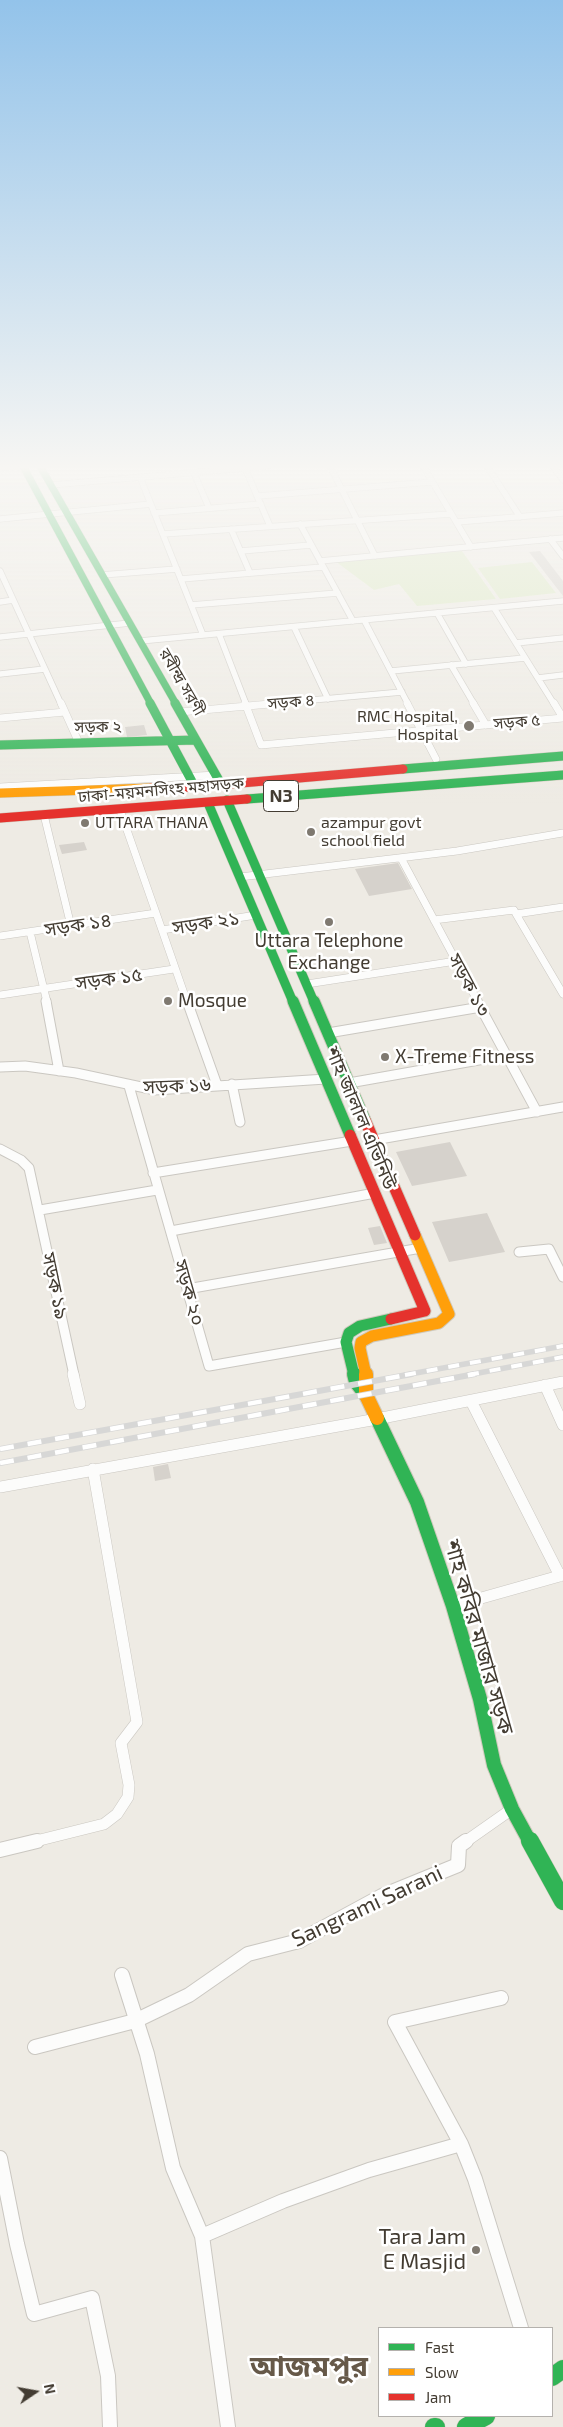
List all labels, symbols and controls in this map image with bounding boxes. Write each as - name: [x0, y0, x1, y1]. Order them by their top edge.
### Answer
- street label: রবীন্দ্র সরণী: [155, 645, 209, 719]
- street label: সড়ক ৪: [267, 690, 315, 714]
- place label: RMC Hospital, Hospital: [357, 707, 458, 745]
- street label: সড়ক ৫: [493, 710, 541, 734]
- street label: সড়ক ২: [74, 717, 122, 737]
- marker: RMC Hospital, Hospital: [462, 719, 476, 733]
- street label: ঢাকা-ময়মনসিংহ মহাসড়ক: [77, 773, 245, 807]
- road number: N3: [264, 780, 298, 811]
- place label: UTTARA THANA: [95, 813, 208, 833]
- place label: azampur govt school field: [321, 813, 422, 851]
- marker: UTTARA THANA: [79, 817, 91, 829]
- marker: azampur govt school field: [305, 826, 317, 838]
- street label: সড়ক ২১: [171, 906, 241, 940]
- street label: সড়ক ১৪: [43, 908, 113, 942]
- marker: Uttara Telephone Exchange: [323, 916, 335, 928]
- place label: Uttara Telephone Exchange: [255, 930, 403, 974]
- street label: সড়ক ১৩: [443, 950, 495, 1020]
- street label: সড়ক ১৫: [74, 963, 144, 995]
- place label: Mosque: [178, 990, 247, 1012]
- marker: Mosque: [162, 995, 174, 1007]
- street label: শাহ জালাল এভিনিউ: [321, 1043, 401, 1193]
- place label: X-Treme Fitness: [395, 1046, 534, 1068]
- marker: X-Treme Fitness: [379, 1051, 391, 1063]
- street label: সড়ক ১৬: [143, 1073, 211, 1099]
- street label: সড়ক ১৯: [37, 1251, 73, 1321]
- street label: সড়ক ২০: [169, 1257, 209, 1329]
- street label: শাহ কবির মাজার সড়ক: [439, 1537, 519, 1737]
- street label: Sangrami Sarani: [287, 1859, 447, 1953]
- place label: Tara Jam E Masjid: [379, 2224, 466, 2276]
- marker: Tara Jam E Masjid: [470, 2244, 482, 2256]
- legend: [378, 2327, 553, 2417]
- text: Fast: [425, 2338, 454, 2356]
- district label: আজমপুর: [250, 2349, 368, 2383]
- text: Slow: [425, 2363, 459, 2381]
- north arrow: [10, 2367, 60, 2417]
- text: N: [41, 2382, 60, 2395]
- text: Jam: [425, 2388, 451, 2406]

